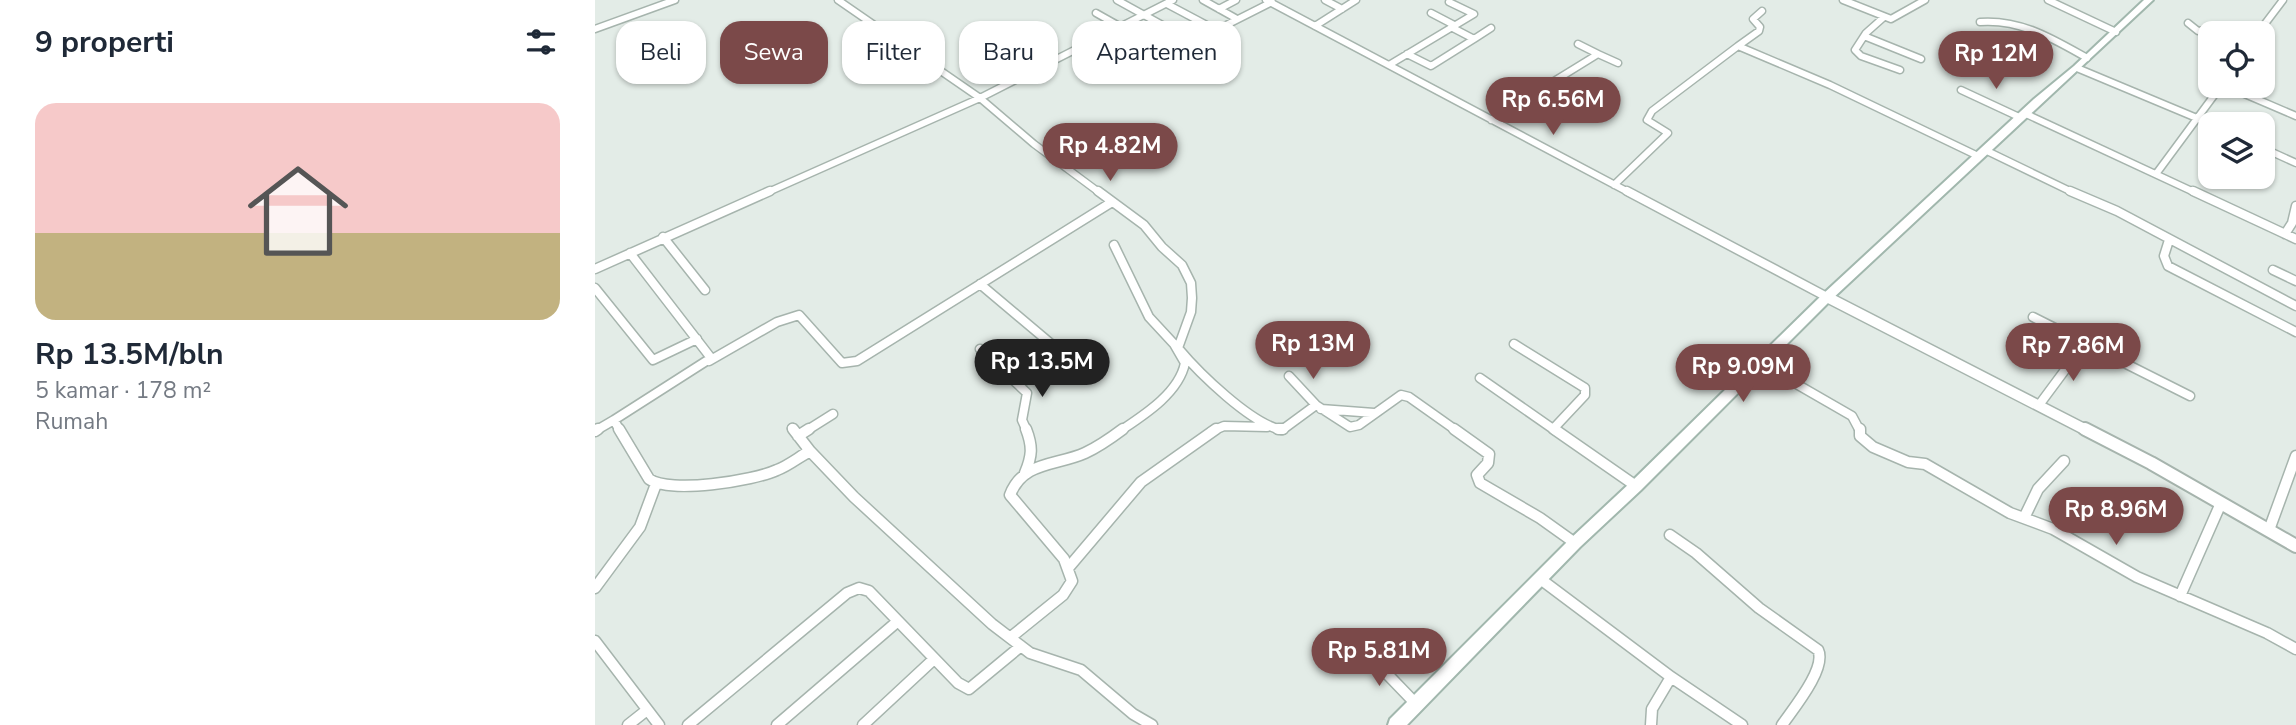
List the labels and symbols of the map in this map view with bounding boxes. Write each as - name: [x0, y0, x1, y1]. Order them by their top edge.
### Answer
- pin: Rp 12M: [1939, 32, 2053, 91]
- pin: Rp 6.56M: [1481, 78, 1625, 137]
- pin: Rp 4.82M: [1038, 124, 1182, 183]
- pin: Rp 13M: [1256, 322, 1370, 381]
- pin: Rp 7.86M: [2001, 324, 2145, 383]
- pin: Rp 13.5M: [970, 340, 1114, 399]
- pin: Rp 9.09M: [1671, 344, 1815, 404]
- pin: Rp 8.96M: [2044, 488, 2188, 547]
- pin: Rp 5.81M: [1307, 628, 1451, 688]

